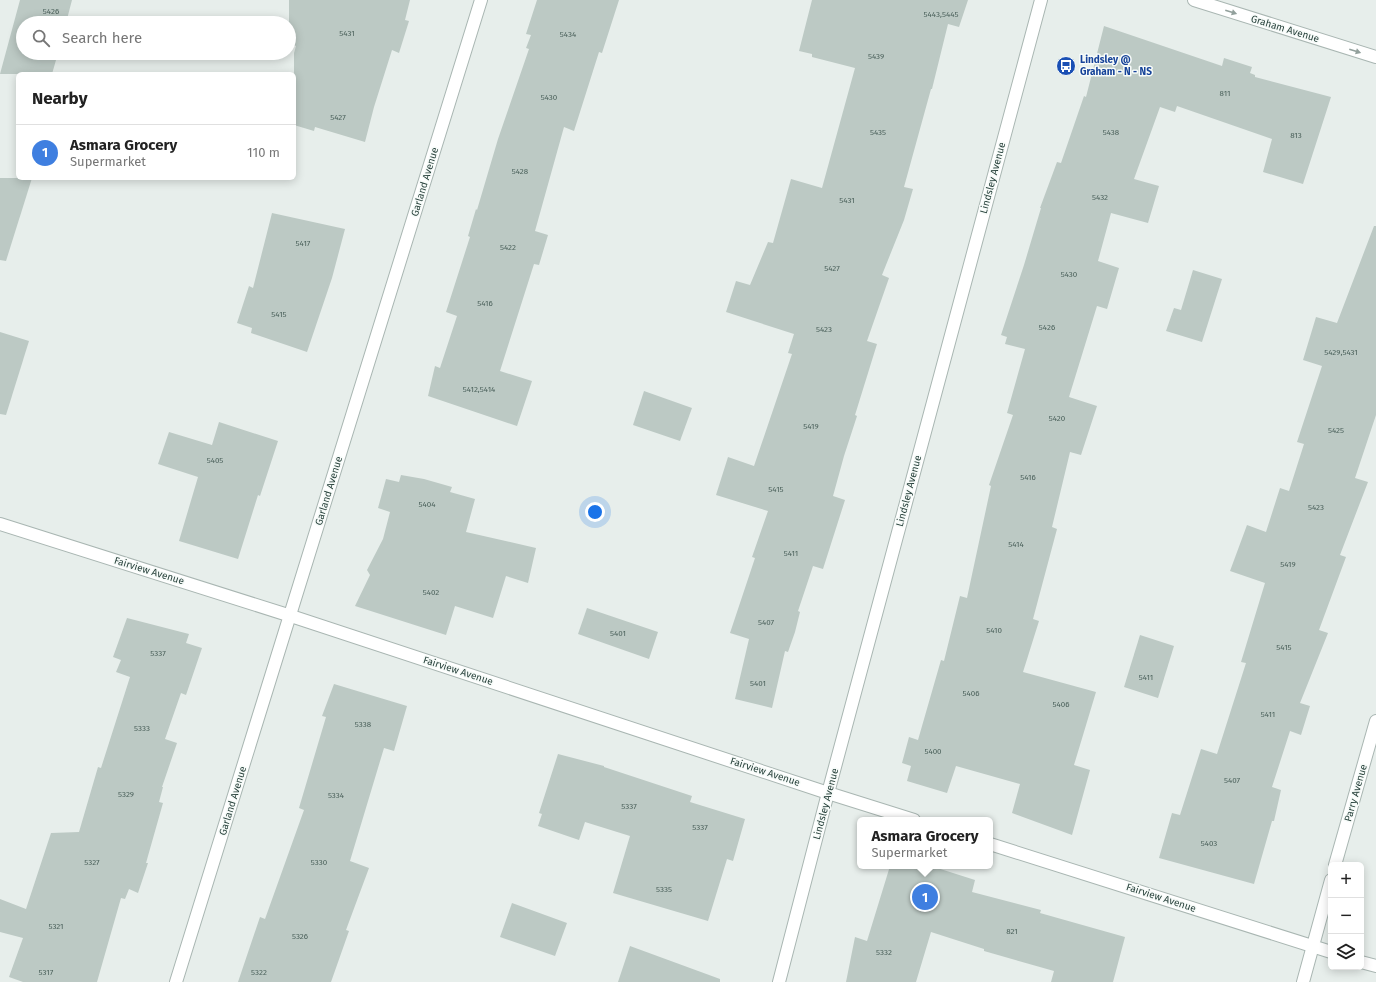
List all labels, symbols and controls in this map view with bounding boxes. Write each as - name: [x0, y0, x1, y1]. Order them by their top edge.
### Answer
- house number: 5426: [43, 7, 59, 16]
- one-way arrow: [1225, 9, 1237, 15]
- house number: 5443,5445: [924, 10, 958, 19]
- street label: Graham Avenue: [1249, 13, 1321, 45]
- search box: [16, 16, 296, 60]
- icon: search: [30, 27, 52, 49]
- text: Search here: [62, 29, 142, 47]
- house number: 5431: [339, 29, 355, 38]
- house number: 5434: [560, 30, 577, 39]
- one-way arrow: [1349, 48, 1361, 54]
- house number: 5439: [868, 52, 884, 61]
- place label: Lindsley @ Graham - N - NS: [1080, 54, 1152, 78]
- bus stop icon: Lindsley @ Graham - N - NS: [1055, 55, 1077, 77]
- text: Nearby: [32, 88, 87, 109]
- house number: 811: [1220, 89, 1230, 98]
- house number: 5430: [541, 93, 558, 102]
- house number: 5427: [330, 113, 346, 122]
- house number: 5435: [870, 128, 886, 137]
- house number: 5438: [1103, 128, 1120, 137]
- house number: 813: [1290, 131, 1302, 140]
- text: Asmara Grocery: [70, 136, 177, 154]
- street label: Lindsley Avenue: [978, 141, 1008, 215]
- text: 1: [42, 145, 48, 160]
- text: 110 m: [247, 145, 280, 160]
- street label: Garland Avenue: [409, 146, 441, 218]
- text: Supermarket: [70, 154, 146, 169]
- house number: 5428: [512, 167, 529, 176]
- house number: 5432: [1092, 193, 1108, 202]
- house number: 5431: [839, 196, 855, 205]
- house number: 5417: [296, 239, 311, 248]
- house number: 5422: [500, 243, 516, 252]
- house number: 5427: [824, 264, 840, 273]
- house number: 5430: [1061, 270, 1078, 279]
- house number: 5416: [477, 299, 493, 308]
- house number: 5415: [271, 310, 287, 319]
- house number: 5426: [1039, 323, 1055, 332]
- house number: 5423: [816, 325, 832, 334]
- house number: 5429,5431: [1324, 348, 1358, 357]
- house number: 5412,5414: [463, 385, 496, 394]
- house number: 5420: [1049, 414, 1066, 423]
- house number: 5419: [803, 422, 819, 431]
- house number: 5425: [1328, 426, 1344, 435]
- street label: Lindsley Avenue: [894, 454, 924, 528]
- street label: Garland Avenue: [313, 455, 345, 527]
- house number: 5405: [207, 456, 223, 465]
- house number: 5416: [1020, 473, 1036, 482]
- house number: 5415: [768, 485, 784, 494]
- house number: 5404: [419, 500, 436, 509]
- your location: [585, 502, 605, 522]
- house number: 5423: [1308, 503, 1324, 512]
- house number: 5414: [1008, 540, 1024, 549]
- house number: 5411: [784, 549, 798, 558]
- street label: Fairview Avenue: [113, 555, 185, 587]
- house number: 5419: [1280, 560, 1296, 569]
- house number: 5402: [423, 588, 439, 597]
- house number: 5407: [758, 618, 775, 627]
- house number: 5410: [986, 626, 1002, 635]
- house number: 5401: [610, 629, 626, 638]
- house number: 5415: [1276, 643, 1292, 652]
- house number: 5337: [150, 649, 166, 658]
- street label: Fairview Avenue: [422, 654, 494, 688]
- house number: 5411: [1139, 673, 1153, 682]
- house number: 5401: [750, 679, 766, 688]
- house number: 5406: [963, 689, 980, 698]
- house number: 5406: [1053, 700, 1070, 709]
- house number: 5411: [1261, 710, 1275, 719]
- house number: 5338: [355, 720, 372, 729]
- house number: 5333: [134, 724, 150, 733]
- house number: 5400: [924, 747, 942, 756]
- street label: Fairview Avenue: [729, 755, 801, 789]
- street label: Parry Avenue: [1342, 763, 1370, 823]
- street label: Garland Avenue: [217, 765, 249, 837]
- street label: Lindsley Avenue: [811, 767, 841, 841]
- house number: 5407: [1224, 776, 1241, 785]
- house number: 5329: [118, 790, 134, 799]
- house number: 5334: [328, 791, 345, 800]
- house number: 5337: [621, 802, 637, 811]
- popup: [857, 817, 993, 869]
- house number: 5337: [692, 823, 708, 832]
- text: Asmara Grocery: [871, 827, 979, 845]
- house number: 5403: [1201, 839, 1217, 848]
- text: Supermarket: [871, 845, 947, 860]
- house number: 5327: [84, 858, 100, 867]
- house number: 5330: [311, 858, 328, 867]
- map controls: [1328, 862, 1364, 970]
- button: +: [1328, 862, 1364, 898]
- street label: Fairview Avenue: [1125, 881, 1197, 915]
- pin: 1: [912, 882, 938, 912]
- house number: 5335: [656, 885, 672, 894]
- button: −: [1328, 898, 1364, 934]
- house number: 5321: [48, 922, 64, 931]
- house number: 821: [1006, 927, 1018, 936]
- house number: 5326: [292, 932, 308, 941]
- button: layers: [1328, 934, 1364, 970]
- house number: 5332: [876, 948, 892, 957]
- house number: 5317: [39, 968, 54, 977]
- house number: 5322: [251, 968, 267, 977]

